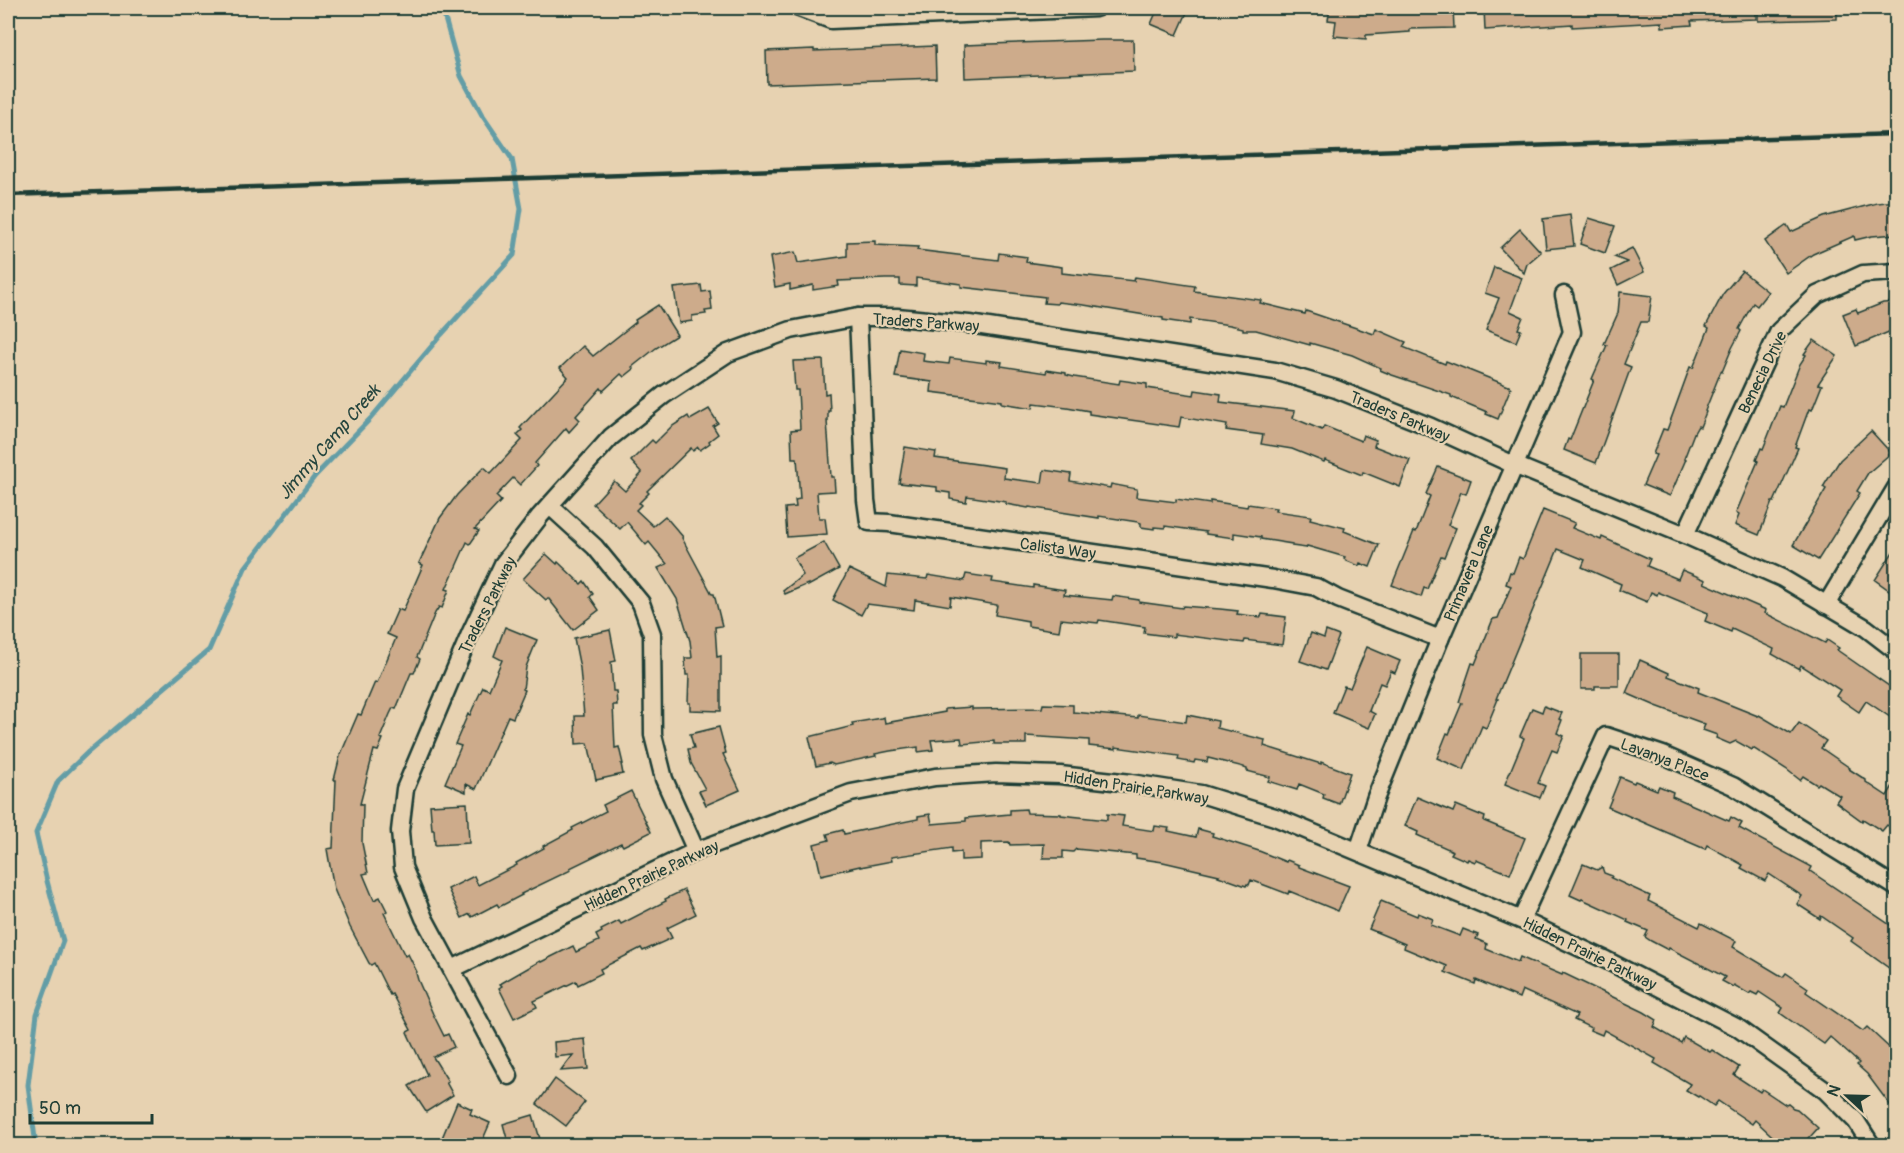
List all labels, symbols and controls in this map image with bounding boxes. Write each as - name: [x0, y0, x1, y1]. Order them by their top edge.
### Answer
- street label: Traders Parkway: [872, 309, 980, 337]
- street label: Benecia Drive: [1734, 328, 1792, 417]
- water label: Jimmy Camp Creek: [273, 379, 387, 505]
- street label: Traders Parkway: [1347, 387, 1453, 447]
- street label: Primavera Lane: [1440, 522, 1498, 625]
- street label: Calista Way: [1019, 534, 1097, 564]
- street label: Traders Parkway: [455, 553, 521, 658]
- street label: Lavanya Place: [1618, 734, 1712, 786]
- street label: Hidden Prairie Parkway: [1062, 767, 1210, 809]
- street label: Hidden Prairie Parkway: [581, 836, 722, 916]
- street label: Hidden Prairie Parkway: [1519, 913, 1660, 995]
- north arrow: [1817, 1066, 1877, 1126]
- text: N: [1823, 1082, 1845, 1100]
- scale bar: [30, 1087, 152, 1125]
- text: 50 m: [39, 1097, 81, 1120]

